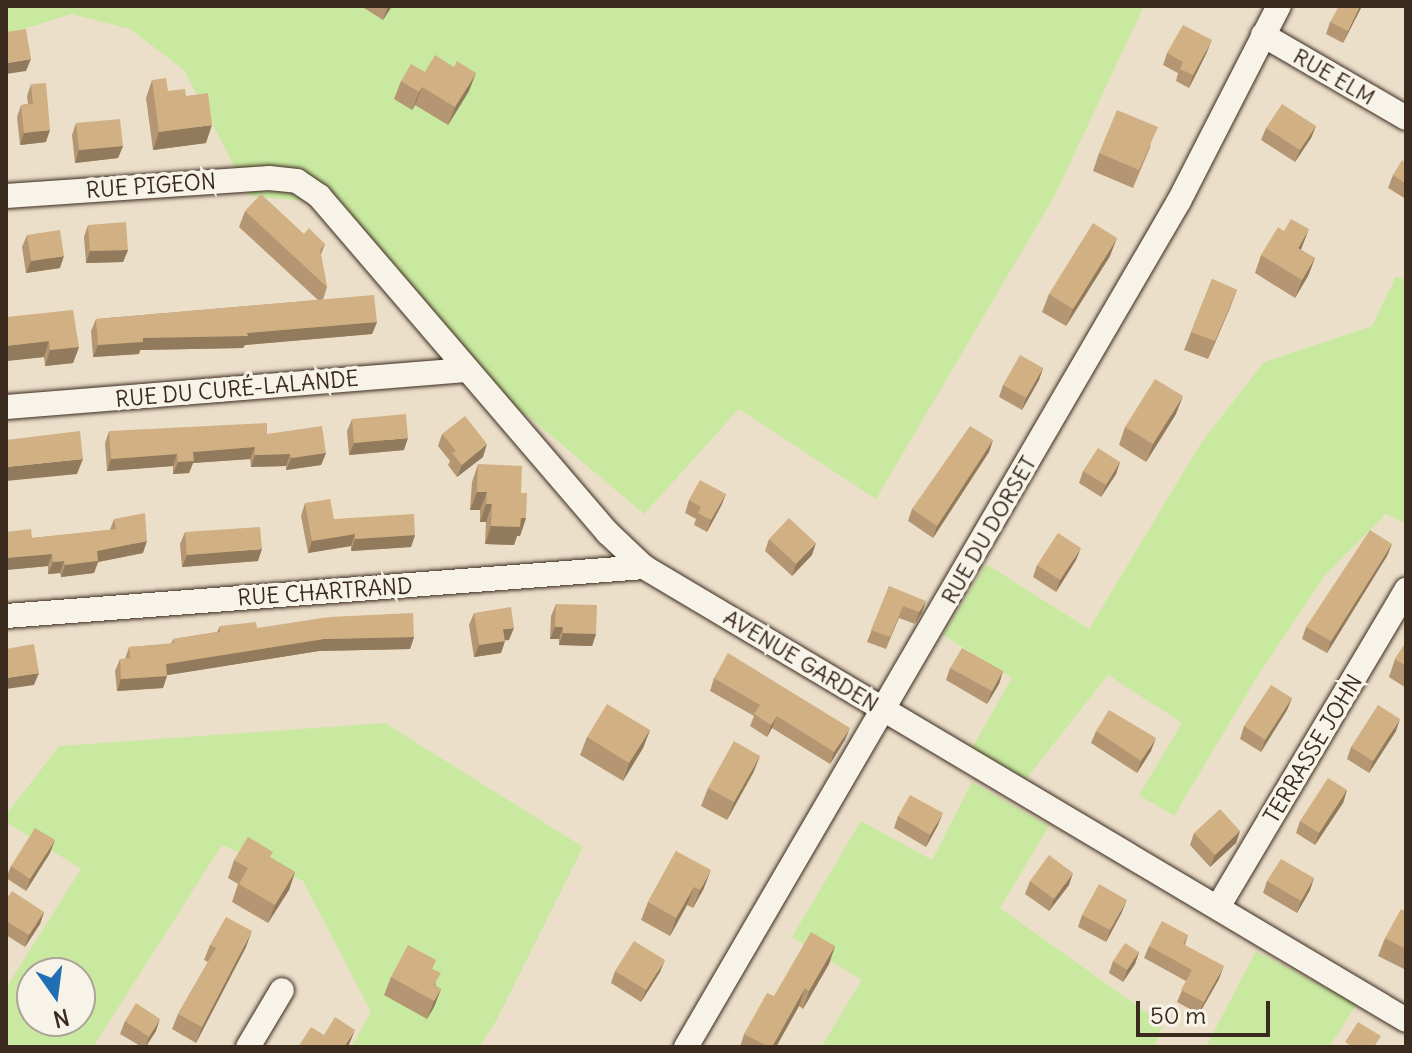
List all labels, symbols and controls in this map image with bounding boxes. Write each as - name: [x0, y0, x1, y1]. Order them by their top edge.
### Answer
- street label: RUE ELM: [1288, 43, 1380, 111]
- street label: RUE PIGEON: [85, 168, 217, 204]
- street label: RUE DU CURÉ-LALANDE: [114, 365, 360, 413]
- street label: RUE DU DORSET: [936, 451, 1042, 609]
- street label: RUE CHARTRAND: [237, 573, 413, 611]
- street label: AVENUE GARDEN: [719, 604, 883, 718]
- street label: TERRASSE JOHN: [1258, 670, 1368, 828]
- north arrow: [16, 957, 96, 1037]
- scale bar: [1140, 985, 1274, 1035]
- text: 50 m: [1150, 1000, 1206, 1030]
- text: N: [51, 1003, 72, 1034]

